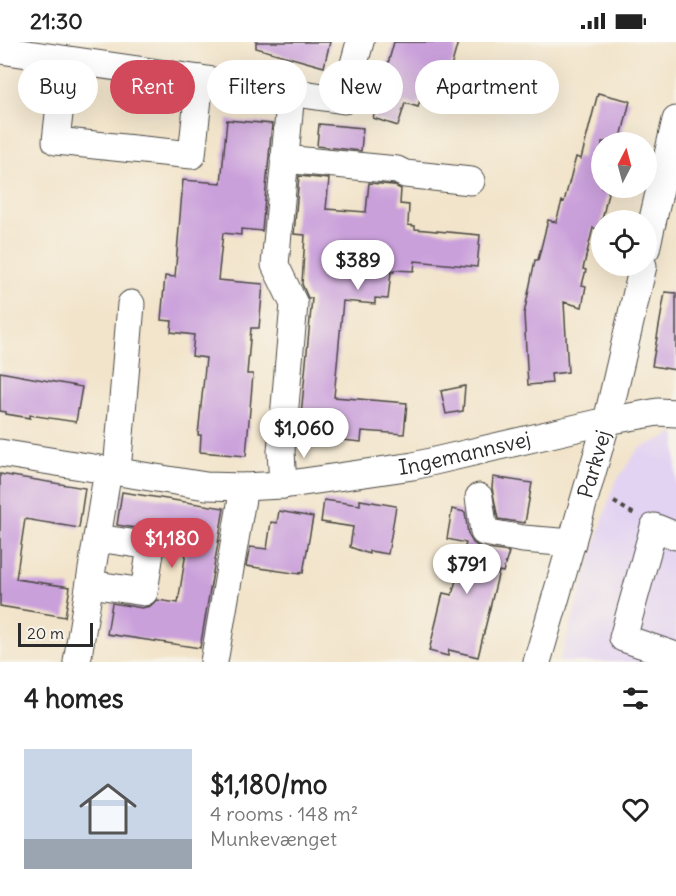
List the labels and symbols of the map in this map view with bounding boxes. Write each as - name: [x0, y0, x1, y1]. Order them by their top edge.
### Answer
- north arrow: [591, 132, 657, 198]
- pin: $389: [322, 240, 394, 291]
- pin: $1,060: [255, 408, 353, 459]
- street label: Ingemannsvej: [397, 425, 533, 481]
- street label: Parkvej: [571, 427, 617, 501]
- pin: $1,180: [123, 518, 221, 569]
- pin: $791: [431, 544, 503, 595]
- scale bar: [18, 620, 93, 648]

